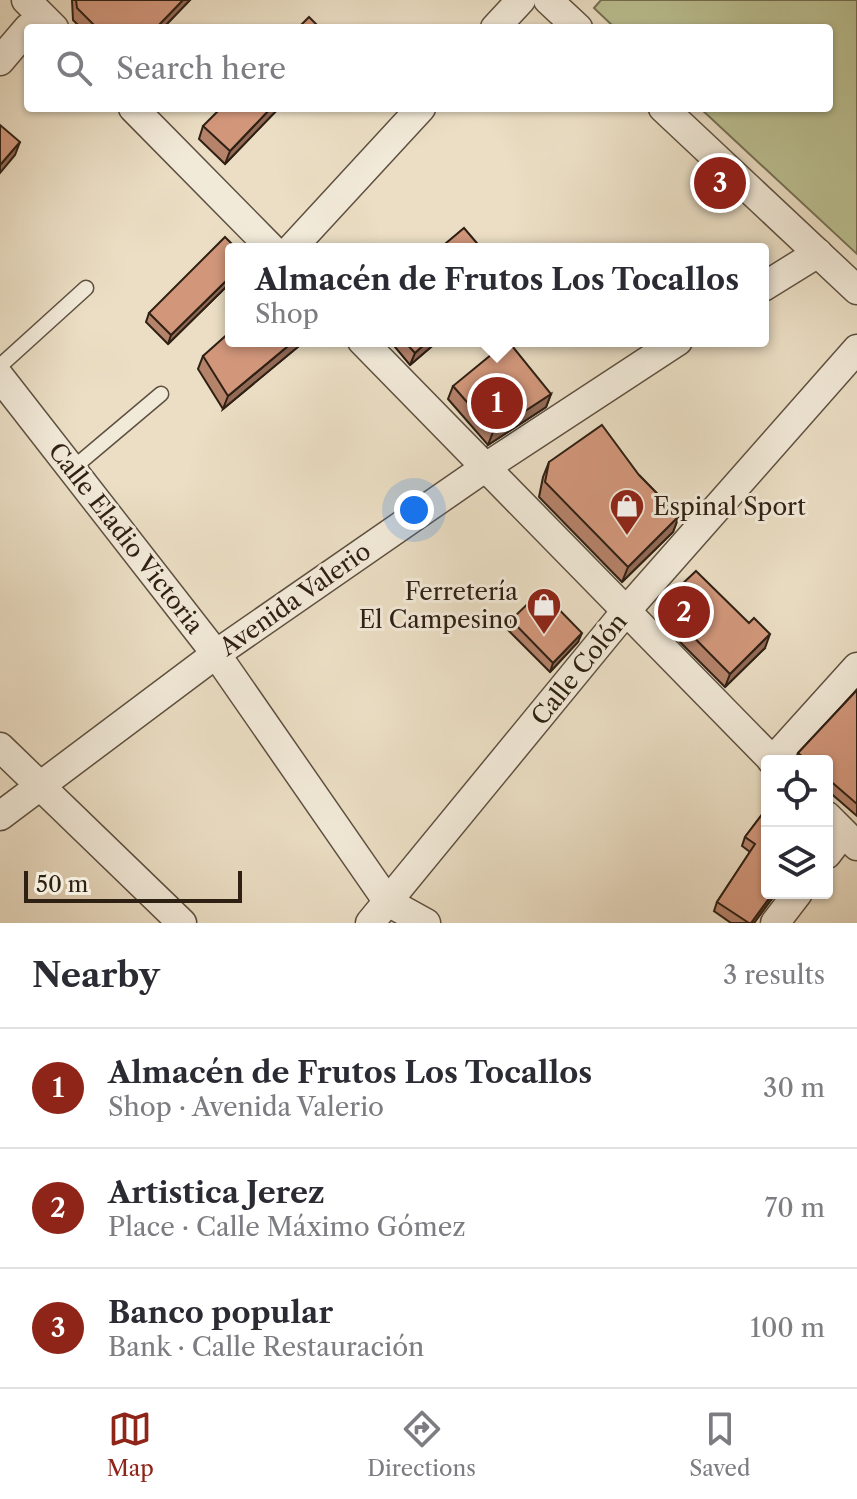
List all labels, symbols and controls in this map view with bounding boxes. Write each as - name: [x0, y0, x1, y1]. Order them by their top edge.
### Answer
- search box: [24, 24, 833, 112]
- icon: search: [52, 46, 96, 90]
- text: Search here: [116, 50, 286, 87]
- pin: 3: [694, 153, 746, 213]
- popup: [225, 243, 769, 347]
- text: Almacén de Frutos Los Tocallos: [255, 261, 739, 298]
- text: Shop: [255, 298, 319, 330]
- pin: 1: [471, 373, 523, 433]
- street label: Calle Eladio Victoria: [42, 437, 210, 639]
- shop icon: Espinal Sport: [608, 487, 646, 537]
- your location: [394, 490, 434, 530]
- place label: Espinal Sport: [653, 492, 806, 521]
- street label: Avenida Valerio: [213, 536, 376, 662]
- place label: Ferretería El Campesino: [359, 577, 518, 634]
- pin: 2: [658, 582, 710, 642]
- shop icon: Ferretería El Campesino: [525, 586, 563, 636]
- street label: Calle Colón: [525, 607, 633, 731]
- map controls: [761, 755, 833, 899]
- button: locate: [761, 755, 833, 827]
- button: layers: [761, 827, 833, 899]
- scale bar: [24, 867, 242, 903]
- text: 50 m: [36, 871, 88, 898]
- text: Nearby: [32, 954, 160, 996]
- text: 3 results: [723, 959, 825, 991]
- text: Almacén de Frutos Los Tocallos: [108, 1054, 592, 1091]
- text: 1: [52, 1072, 64, 1104]
- text: 30 m: [763, 1072, 825, 1104]
- text: Shop · Avenida Valerio: [108, 1091, 384, 1123]
- text: Artistica Jerez: [108, 1174, 325, 1211]
- text: 2: [50, 1192, 66, 1224]
- text: 70 m: [765, 1192, 825, 1224]
- text: Place · Calle Máximo Gómez: [108, 1211, 466, 1243]
- text: Banco popular: [108, 1294, 333, 1331]
- text: 3: [51, 1312, 65, 1344]
- text: 100 m: [750, 1312, 825, 1344]
- text: Bank · Calle Restauración: [108, 1331, 424, 1363]
- tab: Map: [107, 1407, 154, 1482]
- tab: Directions: [367, 1407, 476, 1482]
- tab: Saved: [689, 1407, 750, 1482]

